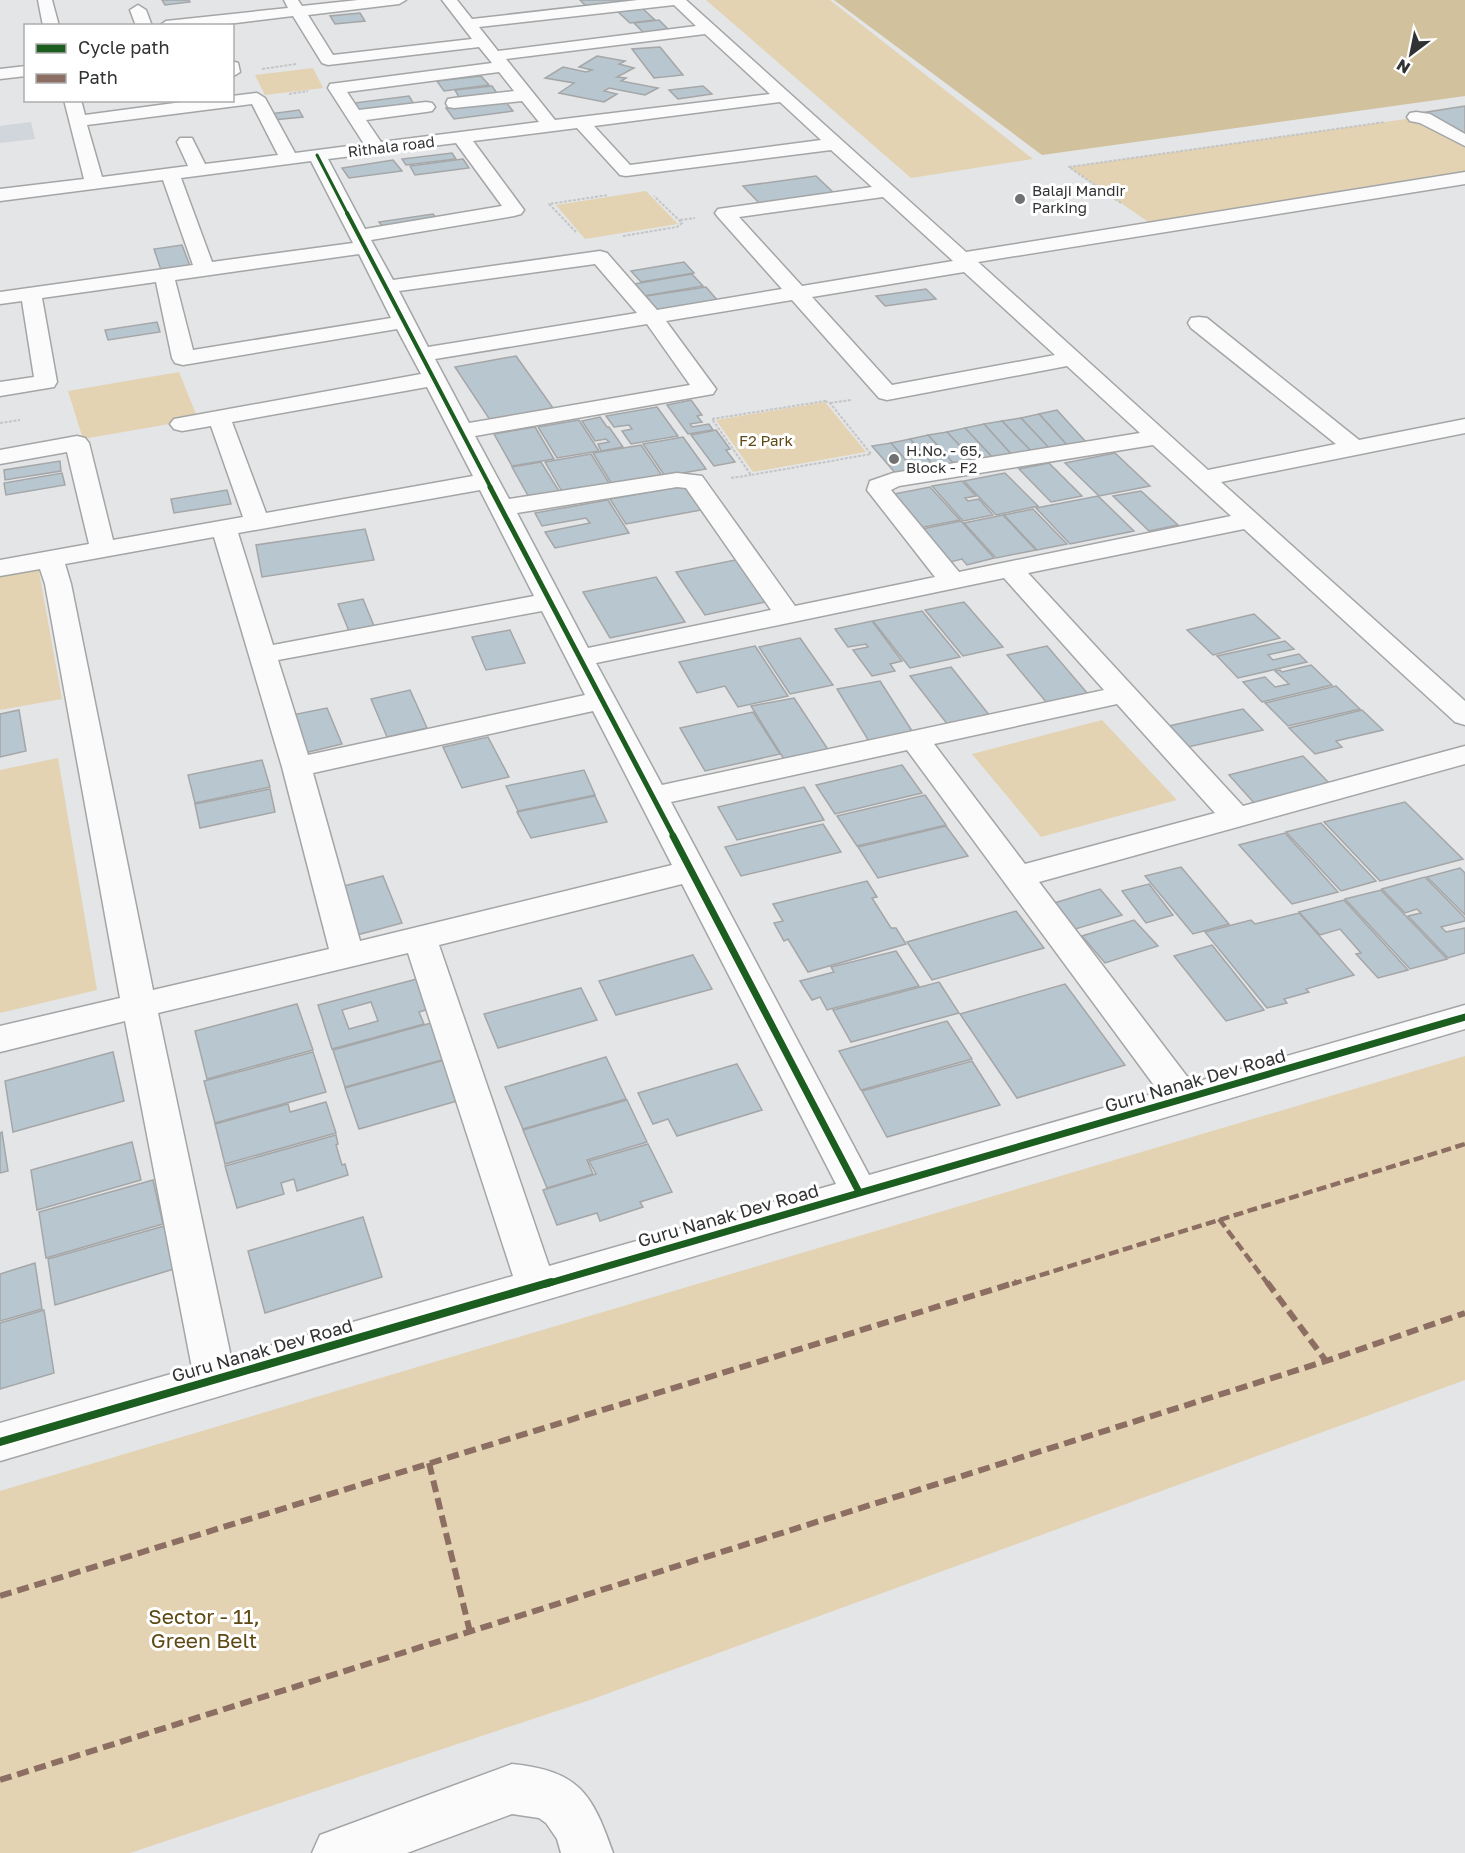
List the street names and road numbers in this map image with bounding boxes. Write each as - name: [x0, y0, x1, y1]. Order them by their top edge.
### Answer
- street label: Rithala road: [347, 132, 435, 160]
- street label: Guru Nanak Dev Road: [1102, 1044, 1288, 1116]
- street label: Guru Nanak Dev Road: [635, 1179, 821, 1251]
- street label: Guru Nanak Dev Road: [169, 1314, 355, 1386]

